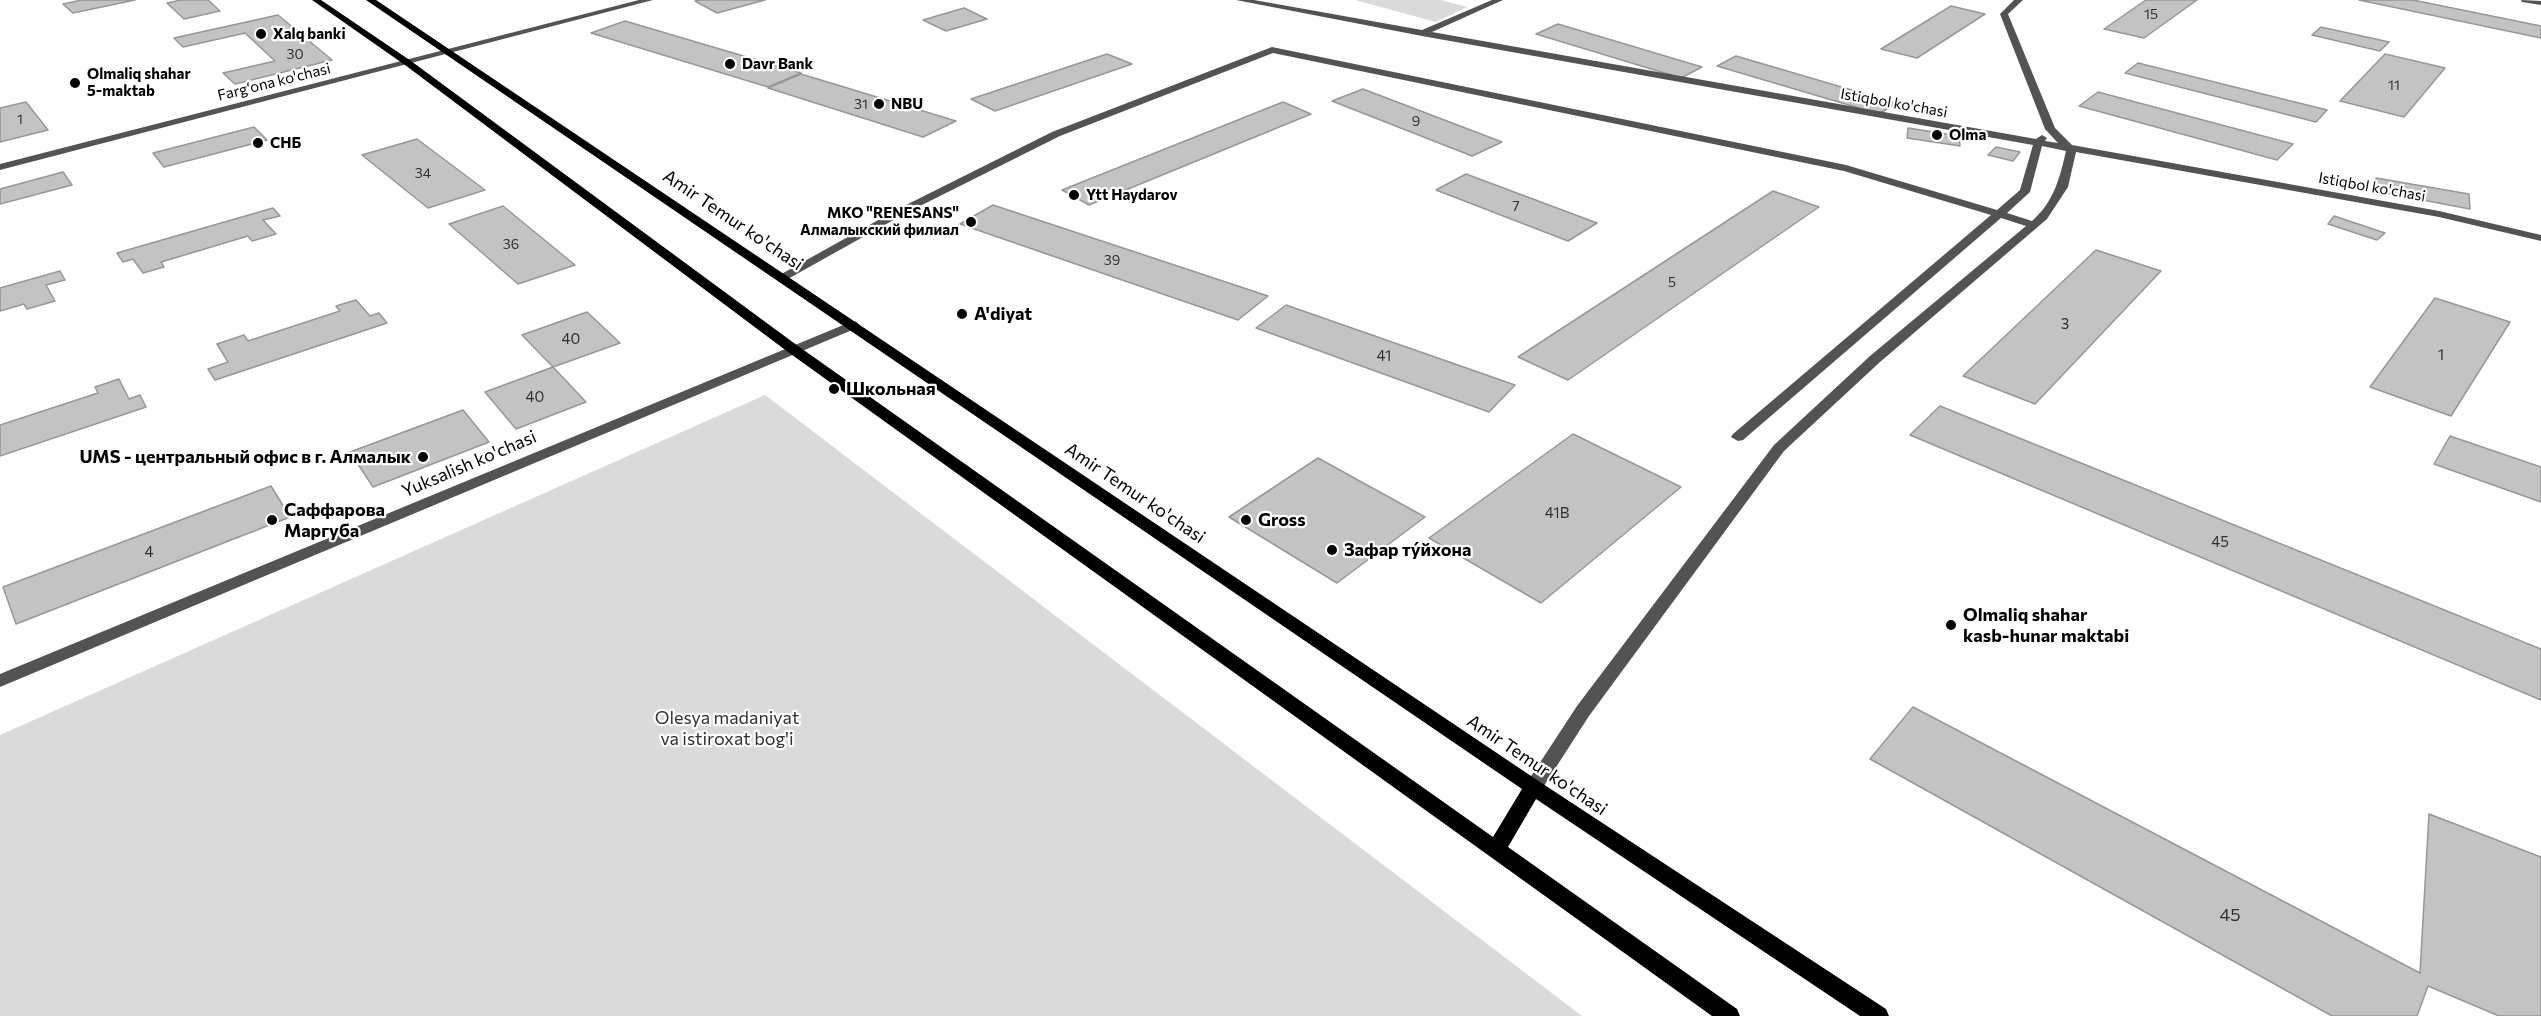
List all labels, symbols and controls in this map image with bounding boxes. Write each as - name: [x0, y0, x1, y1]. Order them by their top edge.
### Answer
- house number: 15: [2144, 6, 2158, 22]
- place label: Xalq banki: [273, 25, 346, 43]
- marker: Xalq banki: [254, 27, 268, 41]
- house number: 30: [286, 46, 304, 62]
- place label: Davr Bank: [742, 55, 813, 73]
- marker: Davr Bank: [723, 57, 737, 71]
- street label: Farg‘ona ko'chasi: [216, 59, 332, 105]
- place label: Olmaliq shahar 5-maktab: [87, 65, 191, 100]
- marker: Olmaliq shahar 5-maktab: [68, 76, 82, 90]
- house number: 11: [2388, 77, 2400, 93]
- street label: Istiqbol ko'chasi: [1839, 85, 1949, 121]
- place label: NBU: [891, 95, 923, 113]
- house number: 31: [854, 96, 868, 112]
- marker: NBU: [872, 97, 886, 111]
- house number: 1: [17, 111, 23, 127]
- house number: 9: [1412, 113, 1420, 129]
- place label: Olma: [1949, 126, 1986, 144]
- marker: Olma: [1930, 128, 1944, 142]
- place label: СНБ: [270, 134, 301, 152]
- marker: СНБ: [251, 136, 265, 150]
- house number: 34: [415, 165, 431, 181]
- street label: Amir Temur ko'chasi: [659, 165, 807, 275]
- street label: Istiqbol ko'chasi: [2317, 169, 2427, 205]
- place label: Ytt Haydarov: [1086, 186, 1178, 204]
- marker: Ytt Haydarov: [1067, 188, 1081, 202]
- house number: 7: [1512, 198, 1520, 214]
- place label: МКО "RENESANS" Алмалыкский филиал: [800, 204, 959, 239]
- marker: МКО "RENESANS" Алмалыкский филиал: [964, 215, 978, 229]
- house number: 36: [503, 236, 519, 252]
- house number: 39: [1104, 252, 1120, 268]
- house number: 5: [1668, 274, 1676, 290]
- place label: A'diyat: [974, 303, 1032, 325]
- marker: A'diyat: [955, 307, 969, 321]
- house number: 3: [2061, 315, 2069, 333]
- house number: 40: [562, 330, 580, 348]
- house number: 1: [2438, 346, 2444, 364]
- house number: 41: [1377, 347, 1391, 365]
- place label: Школьная: [846, 378, 936, 400]
- marker: Школьная: [827, 382, 841, 396]
- house number: 40: [526, 388, 544, 406]
- street label: Yuksalish ko'chasi: [398, 426, 540, 502]
- street label: Amir Temur ko'chasi: [1061, 438, 1209, 548]
- place label: UMS - центральный офис в г. Алмалык: [79, 446, 411, 468]
- marker: UMS - центральный офис в г. Алмалык: [416, 450, 430, 464]
- place label: Саффарова Маргуба: [284, 499, 385, 542]
- house number: 41B: [1545, 504, 1569, 522]
- place label: Gross: [1258, 509, 1306, 531]
- marker: Саффарова Маргуба: [265, 513, 279, 527]
- marker: Gross: [1239, 513, 1253, 527]
- house number: 45: [2211, 533, 2229, 551]
- place label: Зафар тýйхона: [1344, 539, 1471, 561]
- house number: 4: [145, 543, 153, 561]
- marker: Зафар тýйхона: [1325, 543, 1339, 557]
- place label: Olmaliq shahar kasb-hunar maktabi: [1963, 604, 2129, 646]
- marker: Olmaliq shahar kasb-hunar maktabi: [1944, 618, 1958, 632]
- park label: Olesya madaniyat va istiroxat bog'i: [655, 707, 799, 750]
- street label: Amir Temur ko'chasi: [1463, 710, 1611, 820]
- house number: 45: [2219, 904, 2241, 926]

